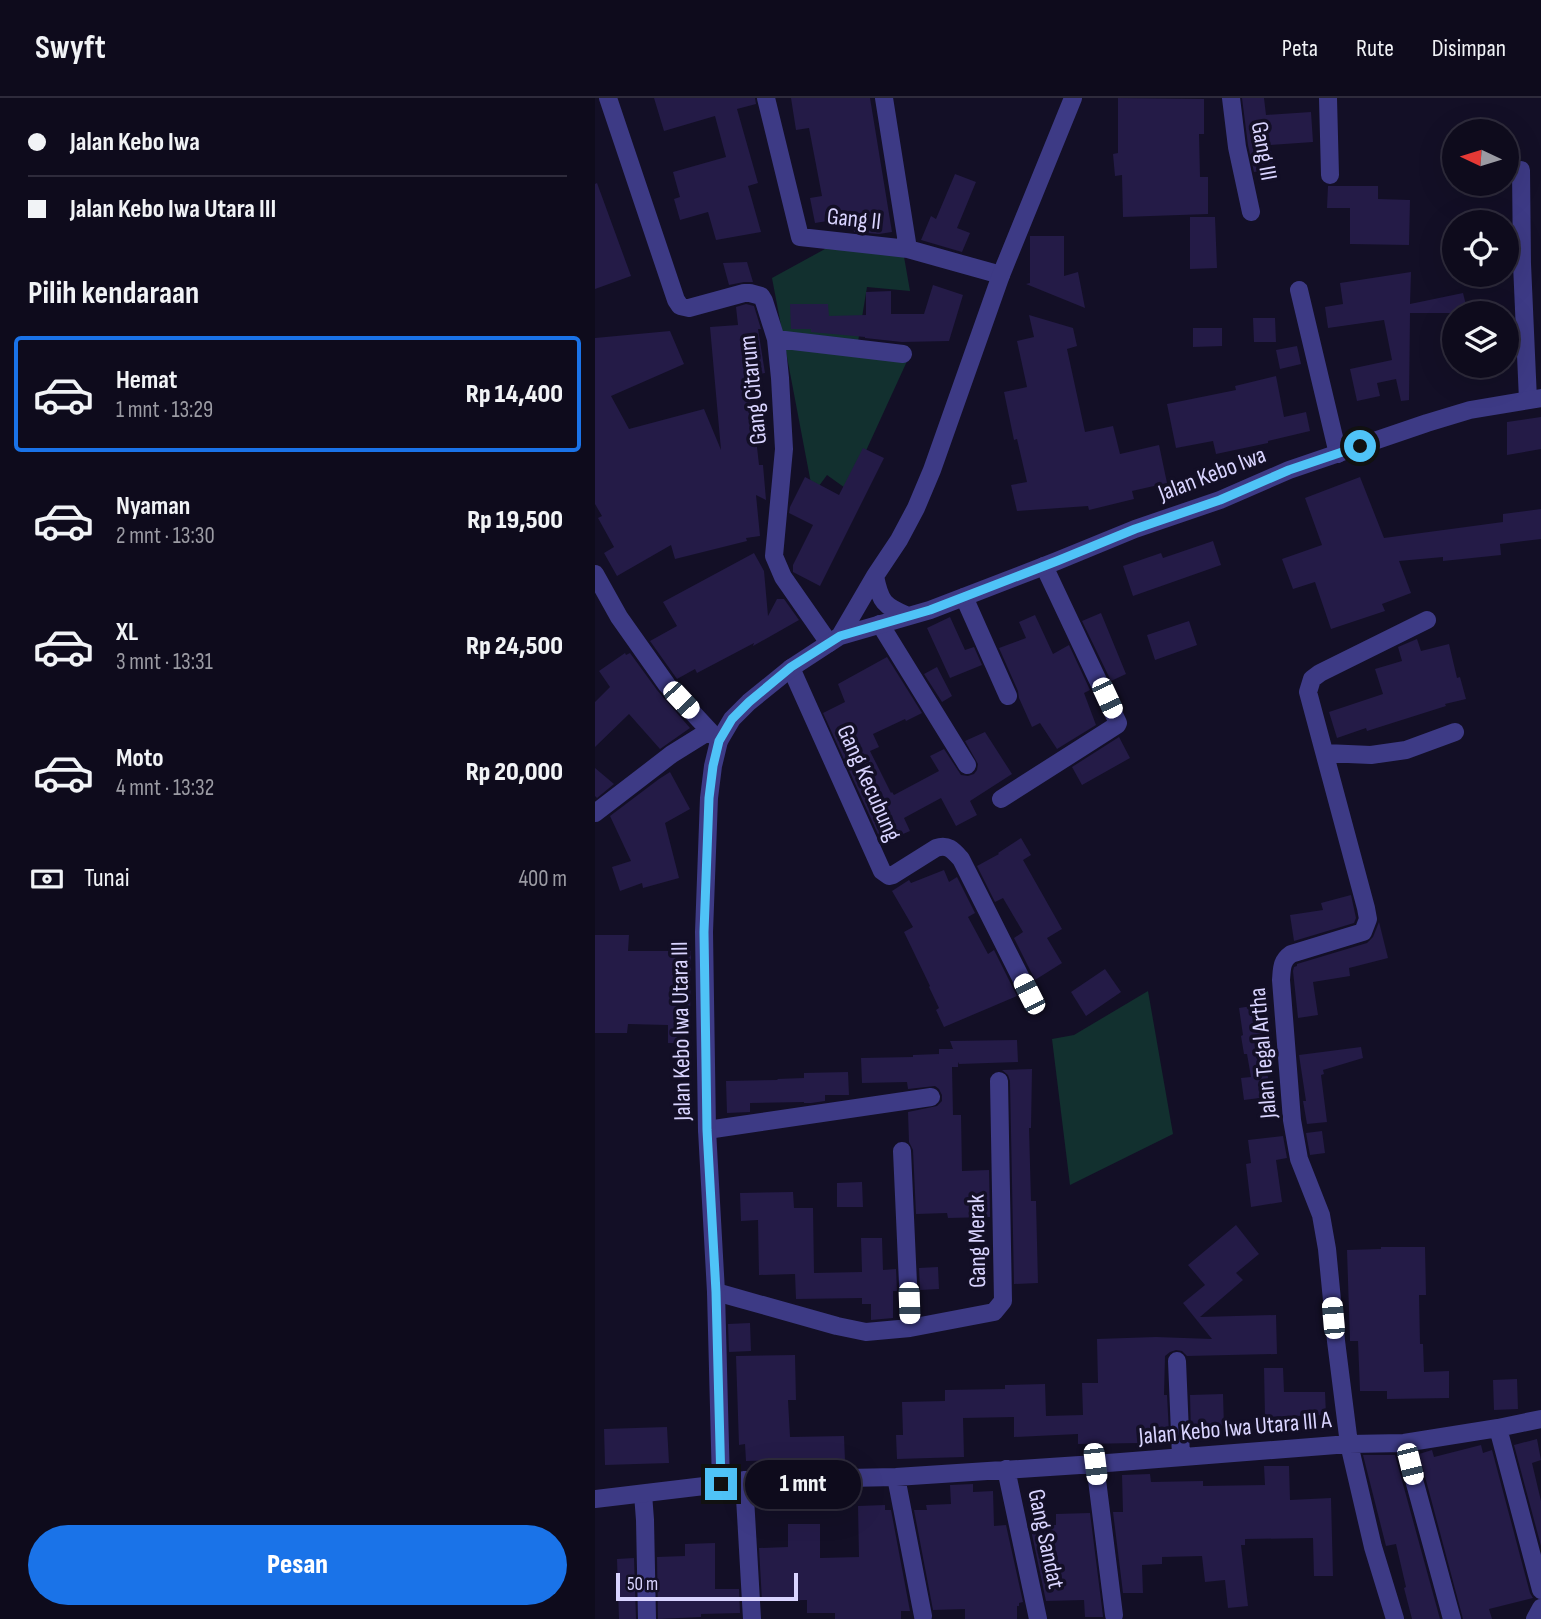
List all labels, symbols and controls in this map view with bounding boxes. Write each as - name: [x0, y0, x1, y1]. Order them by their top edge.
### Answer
- text: Swyft: [35, 28, 106, 68]
- text: Peta: [1282, 34, 1318, 63]
- text: Rute: [1356, 34, 1394, 63]
- text: Disimpan: [1432, 34, 1506, 63]
- street label: Gang III: [1245, 119, 1283, 183]
- north arrow: [1442, 119, 1519, 196]
- map controls: [1442, 119, 1519, 378]
- text: Jalan Kebo Iwa: [70, 127, 200, 158]
- text: Jalan Kebo Iwa Utara III: [70, 194, 276, 225]
- street label: Gang II: [825, 202, 883, 236]
- button: locate: [1442, 210, 1519, 287]
- text: Pilih kendaraan: [28, 274, 199, 313]
- button: layers: [1442, 301, 1519, 378]
- street label: Gang Citarum: [733, 334, 773, 446]
- icon: car: [32, 363, 95, 426]
- text: Hemat: [116, 365, 177, 396]
- text: Rp 14,400: [466, 379, 563, 410]
- text: 1 mnt · 13:29: [116, 396, 213, 424]
- route start: [1344, 430, 1376, 462]
- street label: Jalan Kebo Iwa: [1153, 440, 1270, 508]
- icon: car: [32, 489, 95, 552]
- text: Nyaman: [116, 491, 190, 522]
- text: Rp 19,500: [467, 505, 563, 536]
- text: 2 mnt · 13:30: [116, 522, 215, 550]
- icon: car: [32, 615, 95, 678]
- text: XL: [116, 617, 138, 648]
- text: Rp 24,500: [466, 631, 563, 662]
- text: 3 mnt · 13:31: [116, 648, 213, 676]
- car: [1089, 675, 1126, 721]
- car: [659, 677, 704, 723]
- street label: Gang Kecubung: [830, 720, 908, 846]
- icon: car: [32, 741, 95, 804]
- text: Moto: [116, 743, 164, 774]
- text: Rp 20,000: [466, 757, 563, 788]
- text: 4 mnt · 13:32: [116, 774, 214, 802]
- icon: cash: [28, 860, 66, 898]
- text: Tunai: [84, 863, 130, 894]
- text: 400 m: [518, 865, 567, 893]
- street label: Jalan Kebo Iwa Utara III: [665, 941, 697, 1122]
- car: [1011, 971, 1048, 1017]
- street label: Jalan Tegal Artha: [1243, 986, 1283, 1121]
- street label: Gang Merak: [962, 1194, 992, 1288]
- car: [898, 1282, 921, 1324]
- car: [1321, 1296, 1346, 1340]
- street label: Jalan Kebo Iwa Utara III A: [1136, 1405, 1333, 1451]
- car: [1395, 1441, 1426, 1487]
- car: [1083, 1442, 1108, 1486]
- callout: 1 mnt: [745, 1460, 861, 1508]
- route end: [705, 1468, 737, 1500]
- text: 1 mnt: [780, 1470, 826, 1498]
- street label: Gang Sandat: [1021, 1487, 1071, 1591]
- button: Pesan: [28, 1525, 567, 1605]
- scale bar: [616, 1570, 798, 1602]
- text: 50 m: [627, 1573, 658, 1596]

